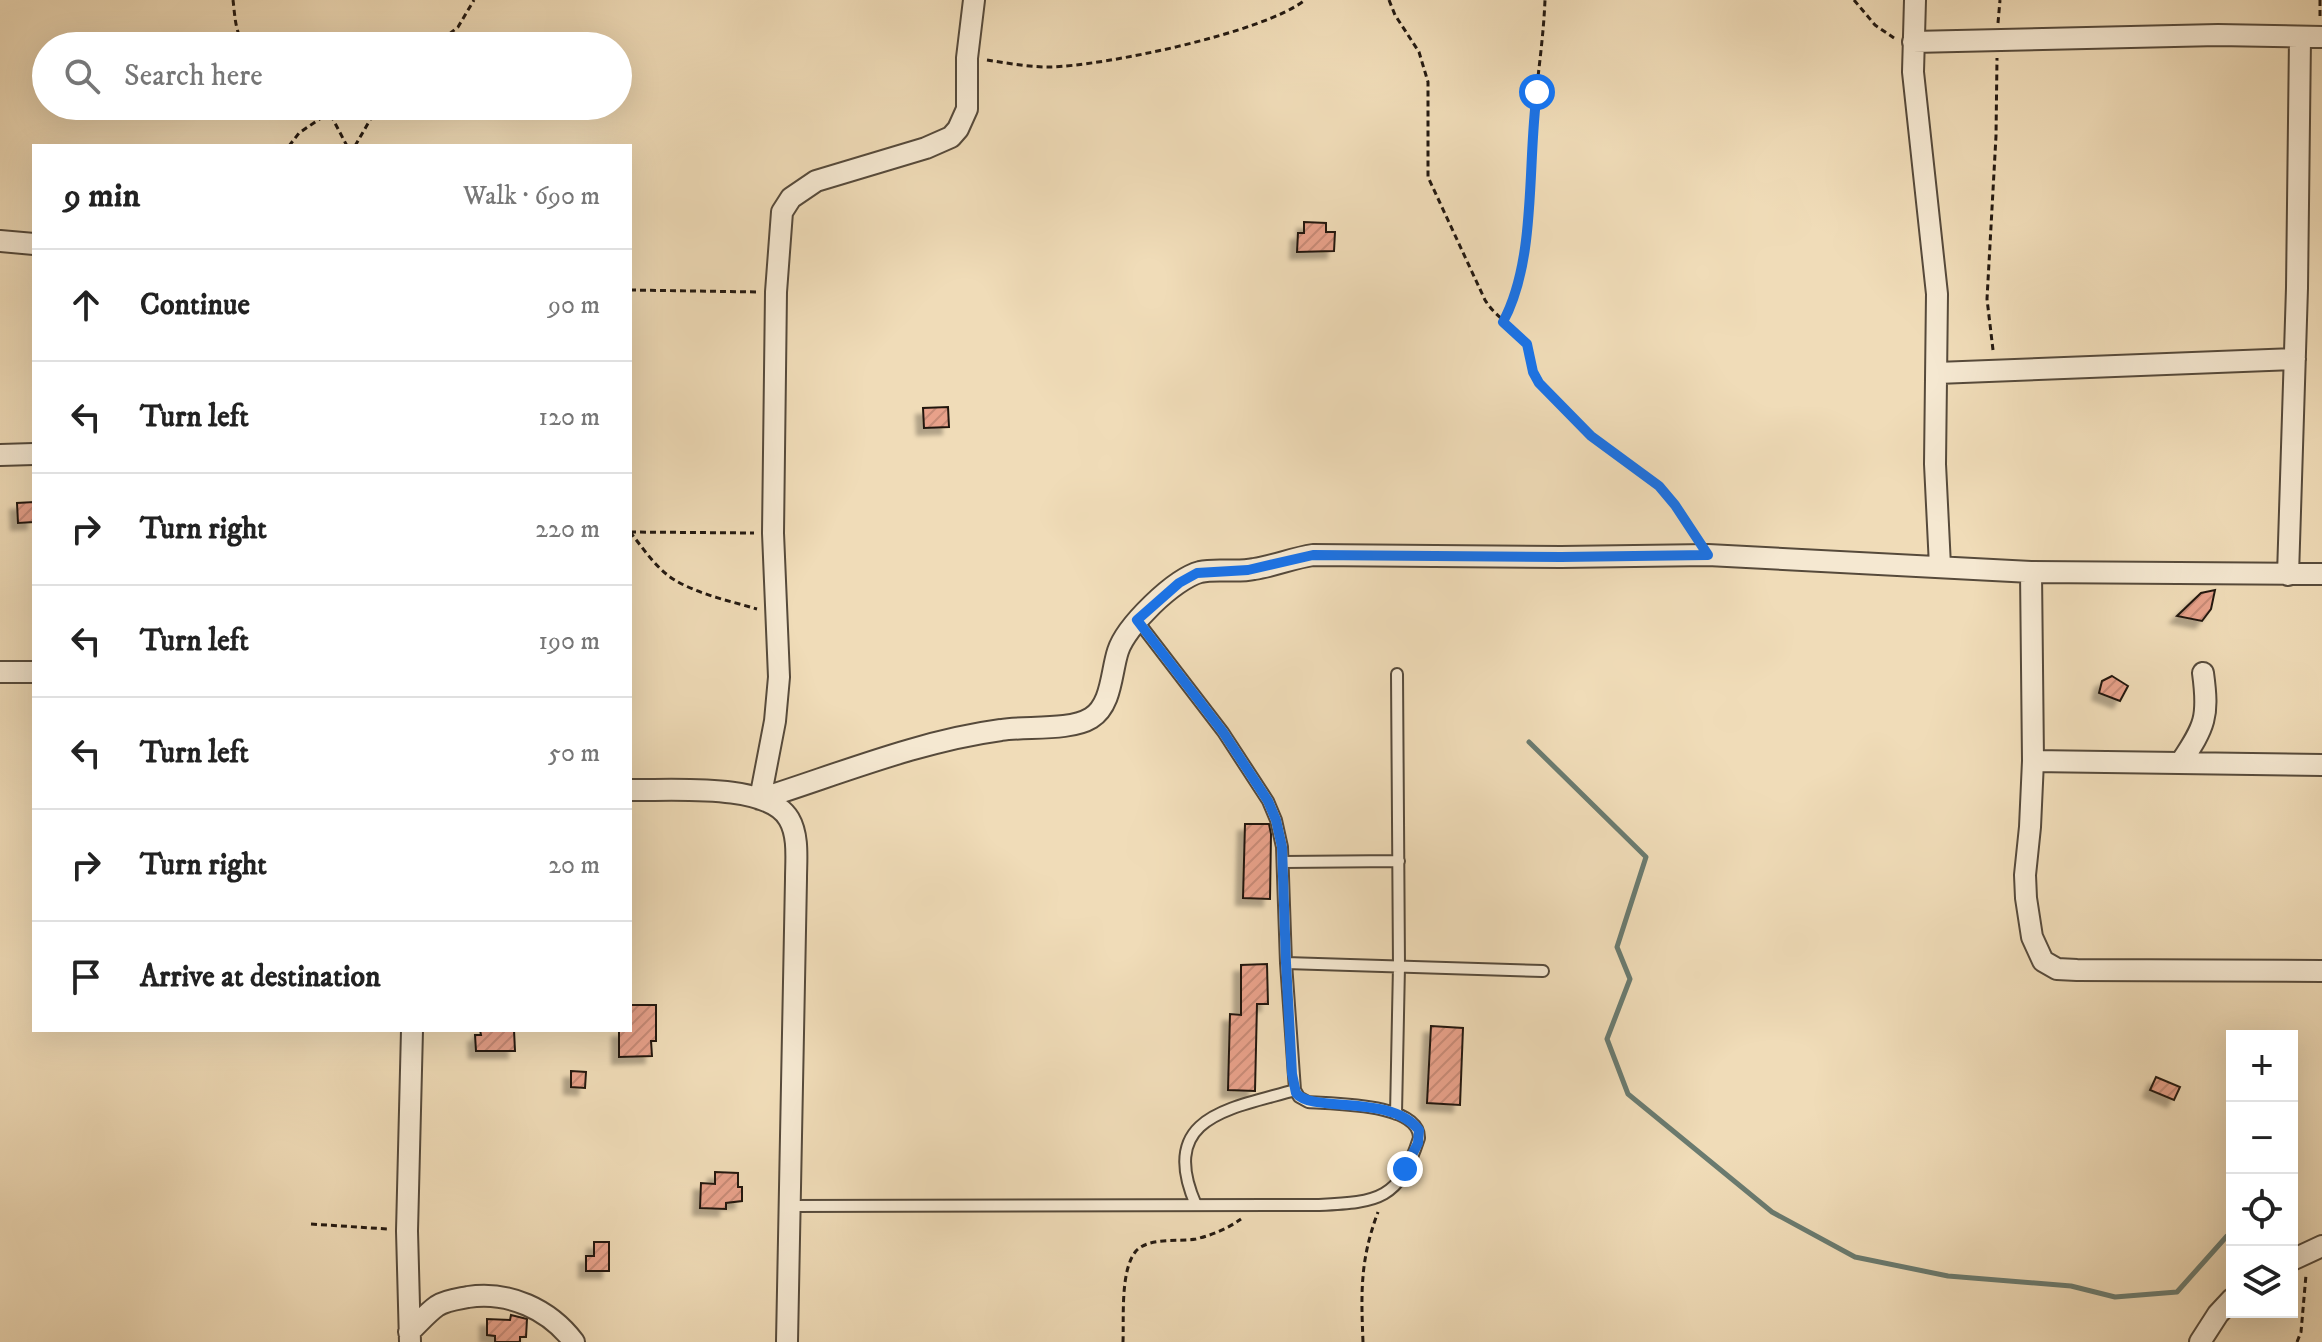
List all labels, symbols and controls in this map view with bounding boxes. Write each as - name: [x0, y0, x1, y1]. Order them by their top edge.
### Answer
- search box: [32, 32, 632, 120]
- icon: search: [60, 54, 104, 98]
- text: Search here: [124, 58, 263, 95]
- route start: [1519, 74, 1555, 110]
- text: 9 min: [64, 175, 140, 217]
- text: Walk · 690 m: [463, 180, 600, 213]
- icon: ahead: [64, 283, 108, 327]
- text: Continue: [140, 287, 250, 324]
- text: 90 m: [548, 289, 600, 322]
- icon: left: [64, 395, 108, 439]
- text: Turn left: [140, 399, 249, 436]
- text: 120 m: [539, 401, 600, 434]
- icon: right: [64, 507, 108, 551]
- text: Turn right: [140, 511, 267, 548]
- text: 220 m: [535, 513, 600, 546]
- icon: left: [64, 619, 108, 663]
- text: Turn left: [140, 623, 249, 660]
- text: 190 m: [538, 625, 600, 658]
- icon: left: [64, 731, 108, 775]
- text: Turn left: [140, 735, 249, 772]
- text: 50 m: [548, 737, 600, 770]
- icon: right: [64, 843, 108, 887]
- text: Turn right: [140, 847, 267, 884]
- text: 20 m: [548, 849, 600, 882]
- icon: arrive: [64, 955, 108, 999]
- text: Arrive at destination: [140, 959, 381, 996]
- map controls: [2226, 1030, 2298, 1318]
- button: +: [2226, 1030, 2298, 1102]
- button: −: [2226, 1102, 2298, 1174]
- route end: [1387, 1151, 1423, 1187]
- button: locate: [2226, 1174, 2298, 1246]
- button: layers: [2226, 1246, 2298, 1318]

